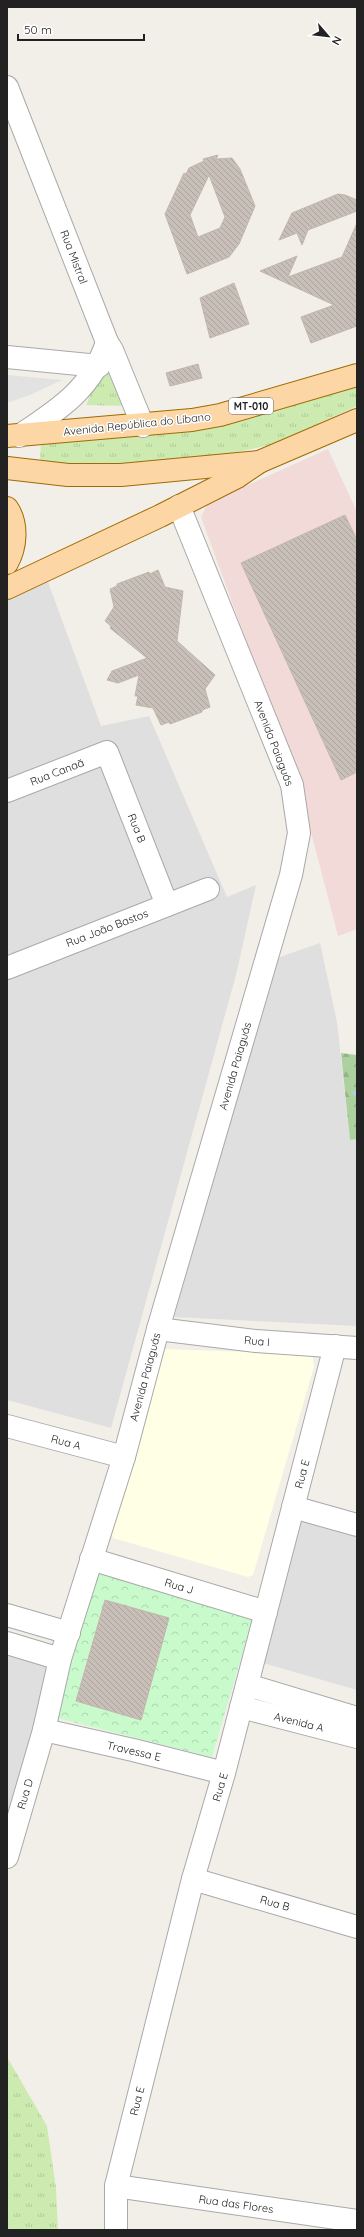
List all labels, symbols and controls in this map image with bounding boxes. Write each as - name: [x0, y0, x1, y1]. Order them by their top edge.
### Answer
- scale bar: [18, 16, 144, 42]
- north arrow: [308, 16, 348, 56]
- text: 50 m: [24, 22, 52, 37]
- text: N: [329, 34, 345, 48]
- street label: Rua Mistral: [57, 228, 91, 286]
- road number: MT-010: [229, 398, 273, 414]
- street label: Avenida República do Líbano: [63, 409, 212, 439]
- street label: Avenida Paiaguás: [251, 698, 297, 788]
- street label: Rua Canaã: [28, 755, 86, 789]
- street label: Rua B: [125, 811, 149, 845]
- street label: Rua João Bastos: [64, 906, 150, 950]
- street label: Avenida Paiaguás: [216, 1020, 254, 1112]
- street label: Avenida Paiaguás: [126, 1331, 164, 1423]
- street label: Rua I: [243, 1333, 271, 1349]
- street label: Rua A: [50, 1431, 82, 1453]
- street label: Rua E: [291, 1458, 313, 1490]
- street label: Rua J: [163, 1575, 195, 1597]
- street label: Avenida A: [273, 1709, 325, 1735]
- street label: Travessa E: [106, 1738, 162, 1764]
- street label: Rua E: [209, 1771, 231, 1803]
- street label: Rua D: [14, 1777, 36, 1811]
- street label: Rua B: [258, 1892, 292, 1914]
- street label: Rua E: [127, 2085, 147, 2117]
- street label: Rua das Flores: [198, 2192, 274, 2216]

